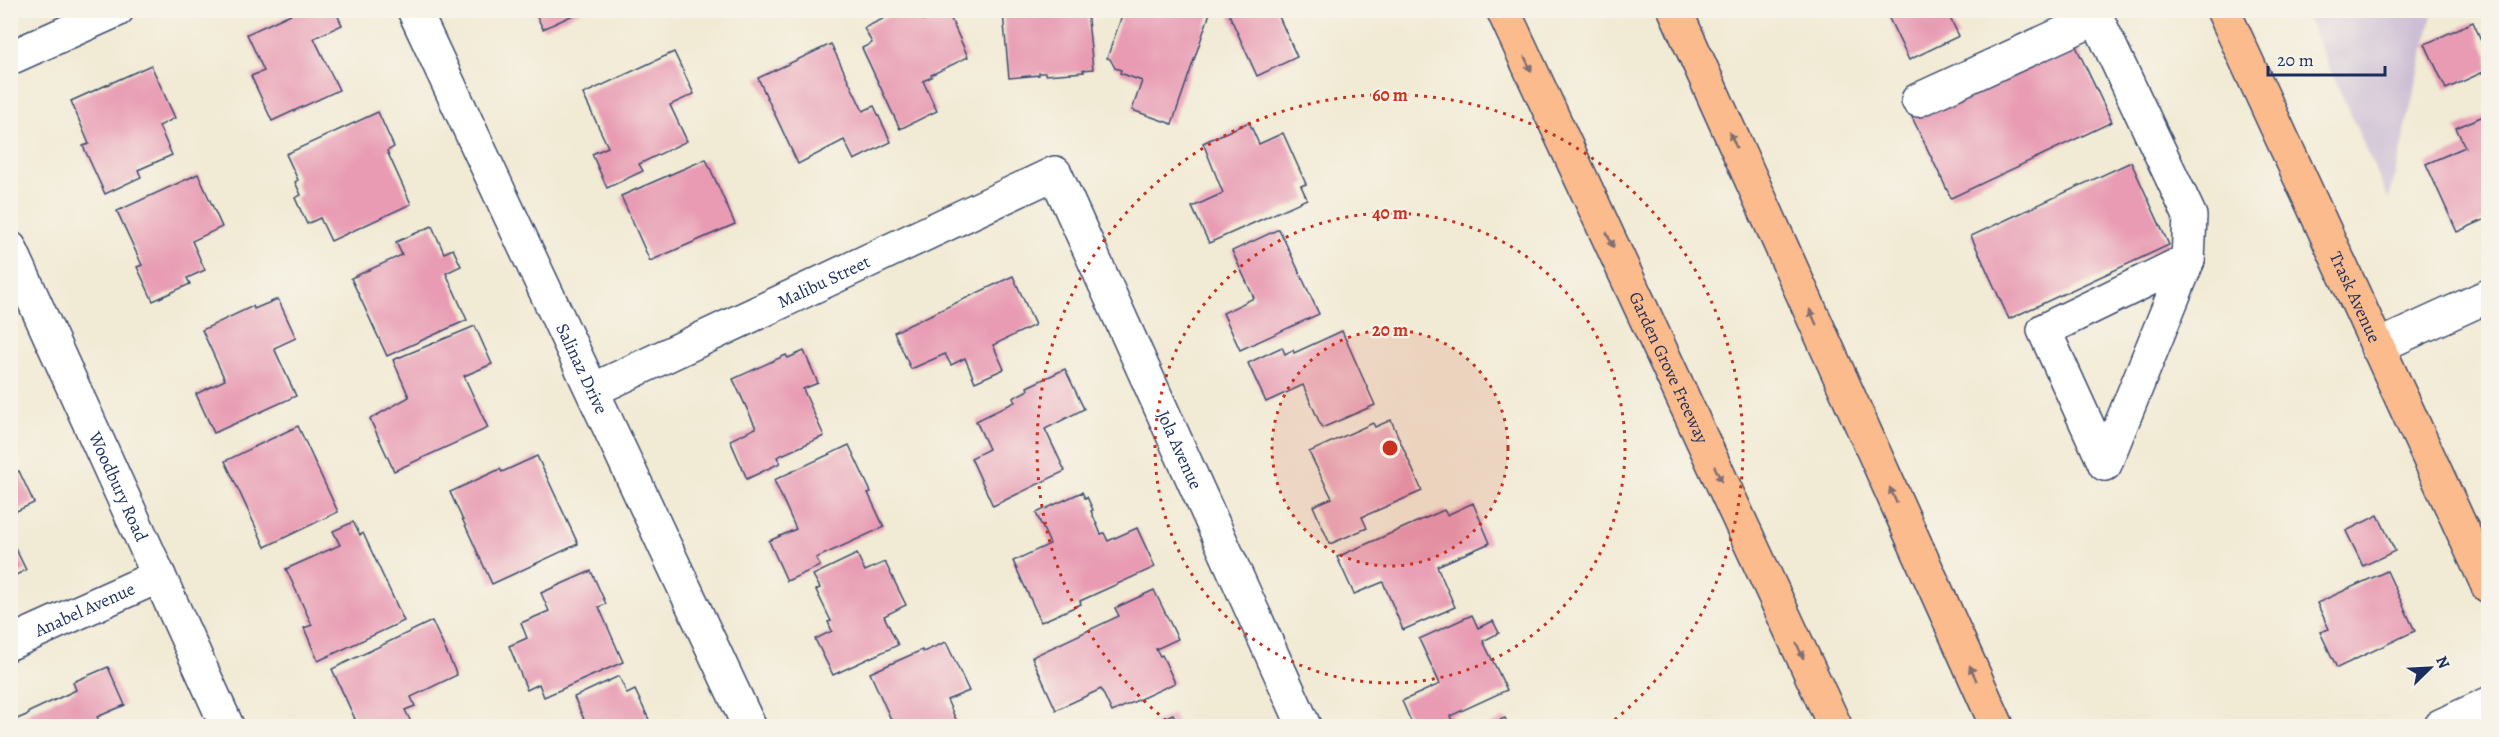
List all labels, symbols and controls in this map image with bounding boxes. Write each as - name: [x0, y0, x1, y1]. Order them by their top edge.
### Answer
- scale bar: [2268, 39, 2385, 77]
- text: 20 m: [2277, 48, 2314, 72]
- one-way arrow: [1523, 55, 1532, 72]
- text: 60 m: [1372, 83, 1408, 107]
- one-way arrow: [1728, 130, 1738, 148]
- text: 40 m: [1372, 201, 1408, 225]
- one-way arrow: [1605, 232, 1614, 249]
- street label: Trask Avenue: [2324, 248, 2386, 347]
- street label: Malibu Street: [774, 250, 874, 314]
- street label: Garden Grove Freeway: [1623, 288, 1715, 448]
- one-way arrow: [1808, 308, 1818, 326]
- text: 20 m: [1372, 318, 1408, 342]
- street label: Salinaz Drive: [550, 319, 613, 418]
- street label: Jola Avenue: [1151, 406, 1208, 493]
- street label: Woodbury Road: [83, 427, 154, 546]
- centre of rings: [1380, 438, 1400, 458]
- one-way arrow: [1714, 466, 1723, 483]
- one-way arrow: [1888, 486, 1898, 504]
- street label: Anabel Avenue: [30, 576, 139, 643]
- north arrow: [2400, 638, 2460, 698]
- one-way arrow: [1796, 643, 1805, 660]
- text: N: [2430, 653, 2455, 672]
- one-way arrow: [1968, 664, 1978, 682]

